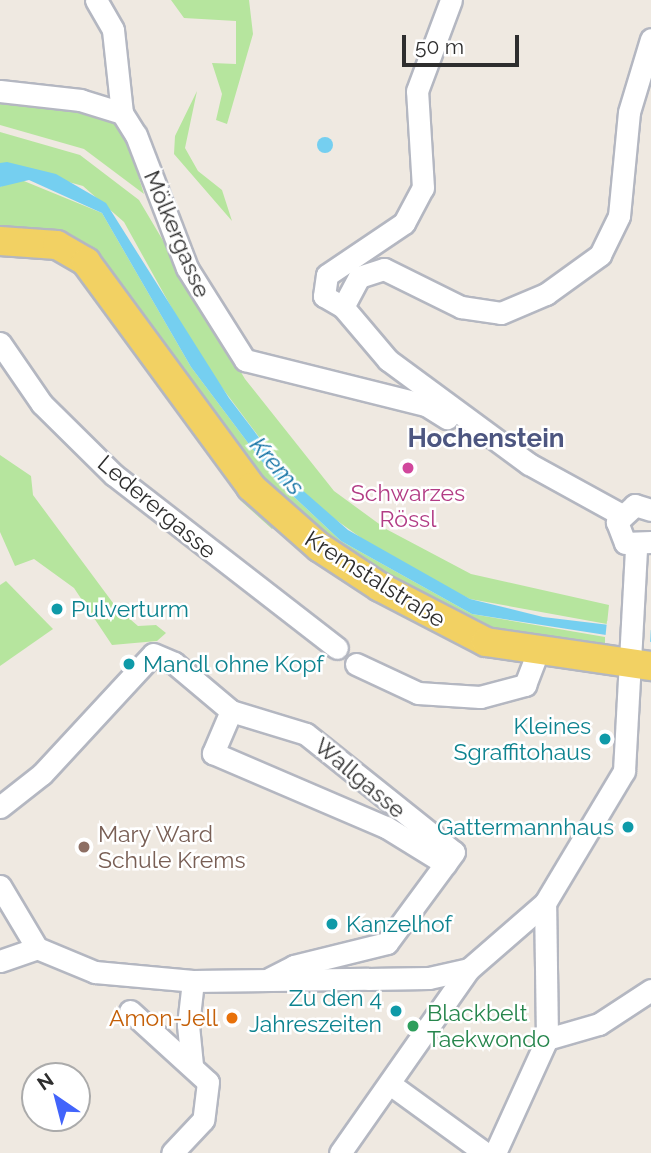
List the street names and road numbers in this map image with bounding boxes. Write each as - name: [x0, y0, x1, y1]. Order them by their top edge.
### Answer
- street label: Mölkergasse: [138, 166, 216, 302]
- street label: Lederergasse: [92, 450, 222, 564]
- street label: Kremstalstraße: [300, 525, 450, 633]
- street label: Wallgasse: [309, 732, 411, 824]

